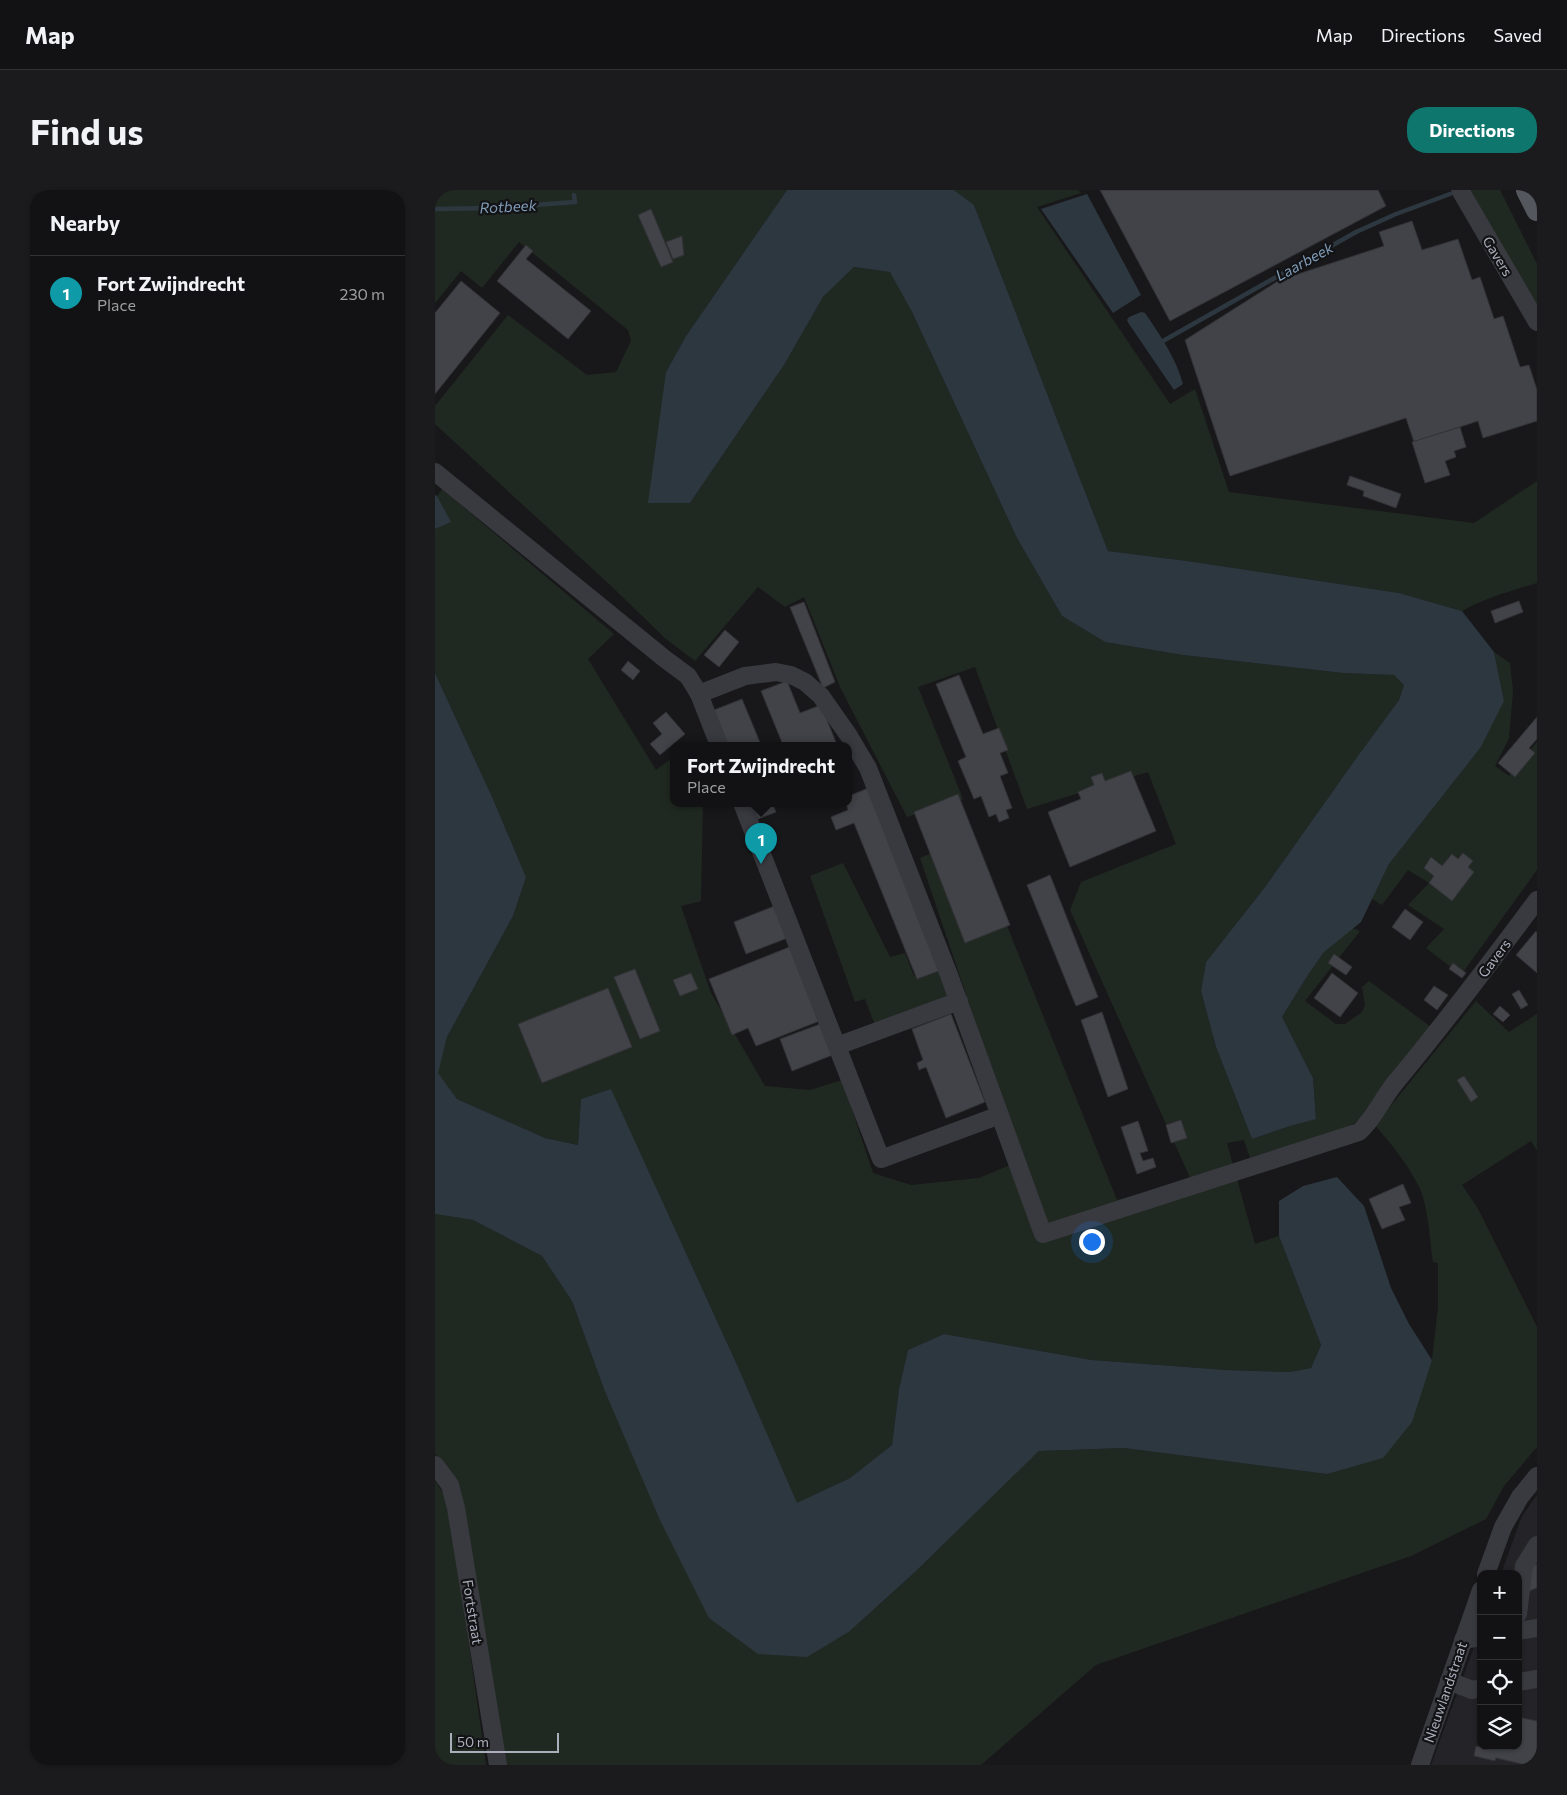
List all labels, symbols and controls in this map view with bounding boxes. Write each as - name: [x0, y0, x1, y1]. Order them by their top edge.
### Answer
- text: Map: [25, 20, 75, 49]
- text: Map: [1316, 24, 1353, 46]
- text: Directions: [1381, 24, 1465, 46]
- text: Saved: [1493, 24, 1542, 46]
- button: Directions: [1407, 107, 1537, 153]
- text: Find us: [30, 109, 144, 152]
- water label: Rotbeek: [479, 195, 538, 216]
- text: Nearby: [50, 210, 120, 235]
- street label: Gavers: [1480, 233, 1516, 279]
- water label: Laarbeek: [1272, 237, 1337, 284]
- text: Fort Zwijndrecht: [97, 272, 245, 295]
- text: 1: [62, 284, 70, 303]
- text: 230 m: [340, 284, 385, 303]
- text: Place: [97, 295, 136, 314]
- popup: [670, 742, 852, 807]
- text: Fort Zwijndrecht: [687, 754, 835, 777]
- text: Place: [687, 777, 726, 796]
- pin: 1: [745, 823, 777, 864]
- street label: Gavers: [1474, 936, 1514, 980]
- your location: [1079, 1229, 1105, 1255]
- map controls: [1477, 1570, 1522, 1750]
- button: +: [1477, 1570, 1522, 1615]
- street label: Fortstraat: [459, 1578, 487, 1646]
- button: −: [1477, 1615, 1522, 1660]
- street label: Nieuwlandstraat: [1420, 1639, 1470, 1745]
- button: locate: [1477, 1660, 1522, 1705]
- button: layers: [1477, 1705, 1522, 1750]
- scale bar: [450, 1730, 559, 1753]
- text: 50 m: [457, 1733, 489, 1750]

